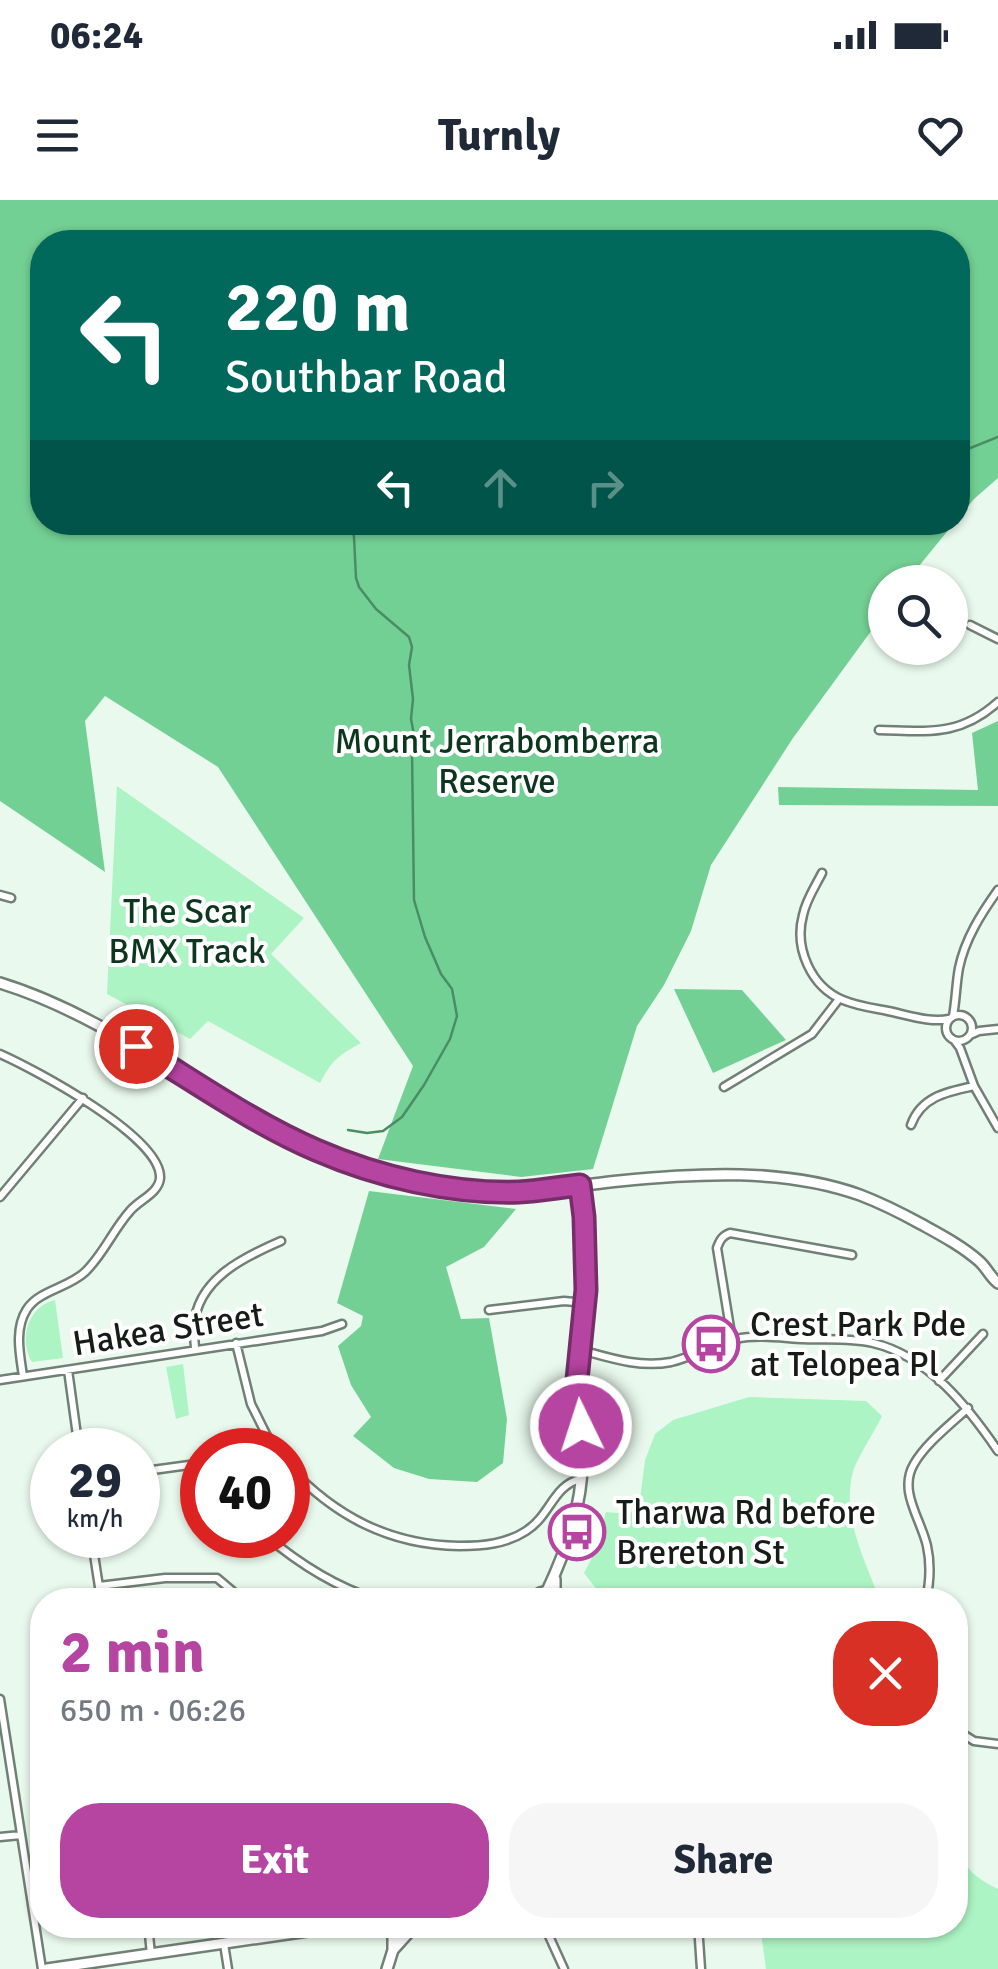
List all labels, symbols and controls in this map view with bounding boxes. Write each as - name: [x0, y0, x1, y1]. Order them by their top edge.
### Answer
- text: 06:24: [50, 12, 143, 59]
- icon: menu: [30, 108, 85, 163]
- text: Turnly: [438, 108, 560, 163]
- icon: heart: [913, 108, 968, 163]
- text: 220 m: [225, 264, 410, 350]
- icon: left: [60, 270, 190, 400]
- text: Southbar Road: [225, 350, 508, 405]
- icon: left: [368, 460, 423, 515]
- icon: ahead: [473, 460, 528, 515]
- icon: right: [578, 460, 633, 515]
- map controls: [868, 565, 968, 665]
- button: search: [868, 565, 968, 665]
- park label: Mount Jerrabomberra Reserve: [335, 720, 659, 803]
- park label: The Scar BMX Track: [108, 890, 266, 973]
- pin: [94, 1004, 179, 1089]
- icon: arrive: [109, 1019, 164, 1074]
- street label: Hakea Street: [70, 1293, 266, 1365]
- place label: Crest Park Pde at Telopea Pl: [750, 1303, 966, 1386]
- bus stop icon: Crest Park Pde at Telopea Pl: [681, 1314, 741, 1374]
- position arrow: [529, 1374, 633, 1478]
- speed limit sign: 40: [180, 1428, 310, 1558]
- text: 29: [68, 1450, 122, 1512]
- place label: Tharwa Rd before Brereton St: [616, 1491, 876, 1574]
- bus stop icon: Tharwa Rd before Brereton St: [547, 1502, 607, 1562]
- text: km/h: [67, 1503, 123, 1534]
- text: 2 min: [60, 1616, 205, 1690]
- button: close: [833, 1621, 938, 1726]
- text: 650 m · 06:26: [60, 1691, 246, 1730]
- button: Exit: [60, 1803, 489, 1918]
- button: Share: [509, 1803, 938, 1918]

